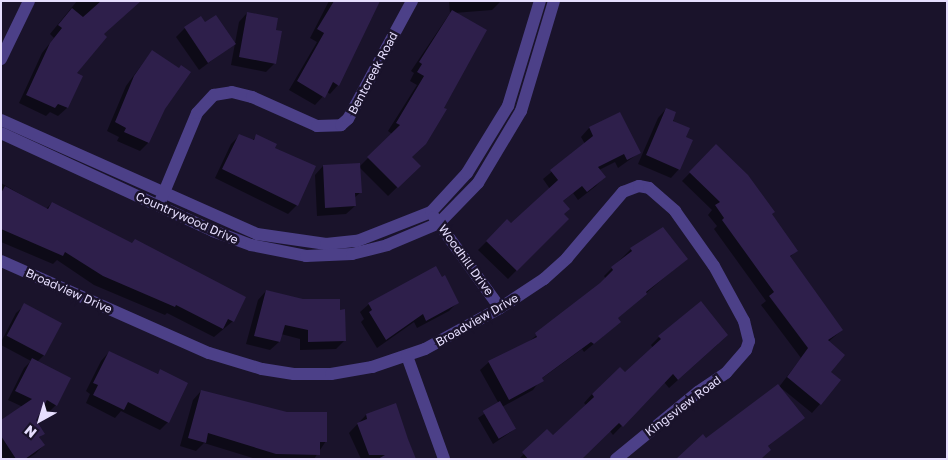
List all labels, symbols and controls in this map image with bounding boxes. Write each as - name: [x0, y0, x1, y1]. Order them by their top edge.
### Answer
- street label: Bentcreek Road: [345, 29, 401, 117]
- street label: Countrywood Drive: [133, 189, 241, 247]
- street label: Woodhill Drive: [436, 222, 496, 298]
- street label: Broadview Drive: [24, 265, 114, 317]
- street label: Broadview Drive: [433, 290, 521, 350]
- street label: Kingsview Road: [642, 373, 724, 439]
- north arrow: [15, 395, 65, 445]
- text: N: [21, 422, 40, 442]

